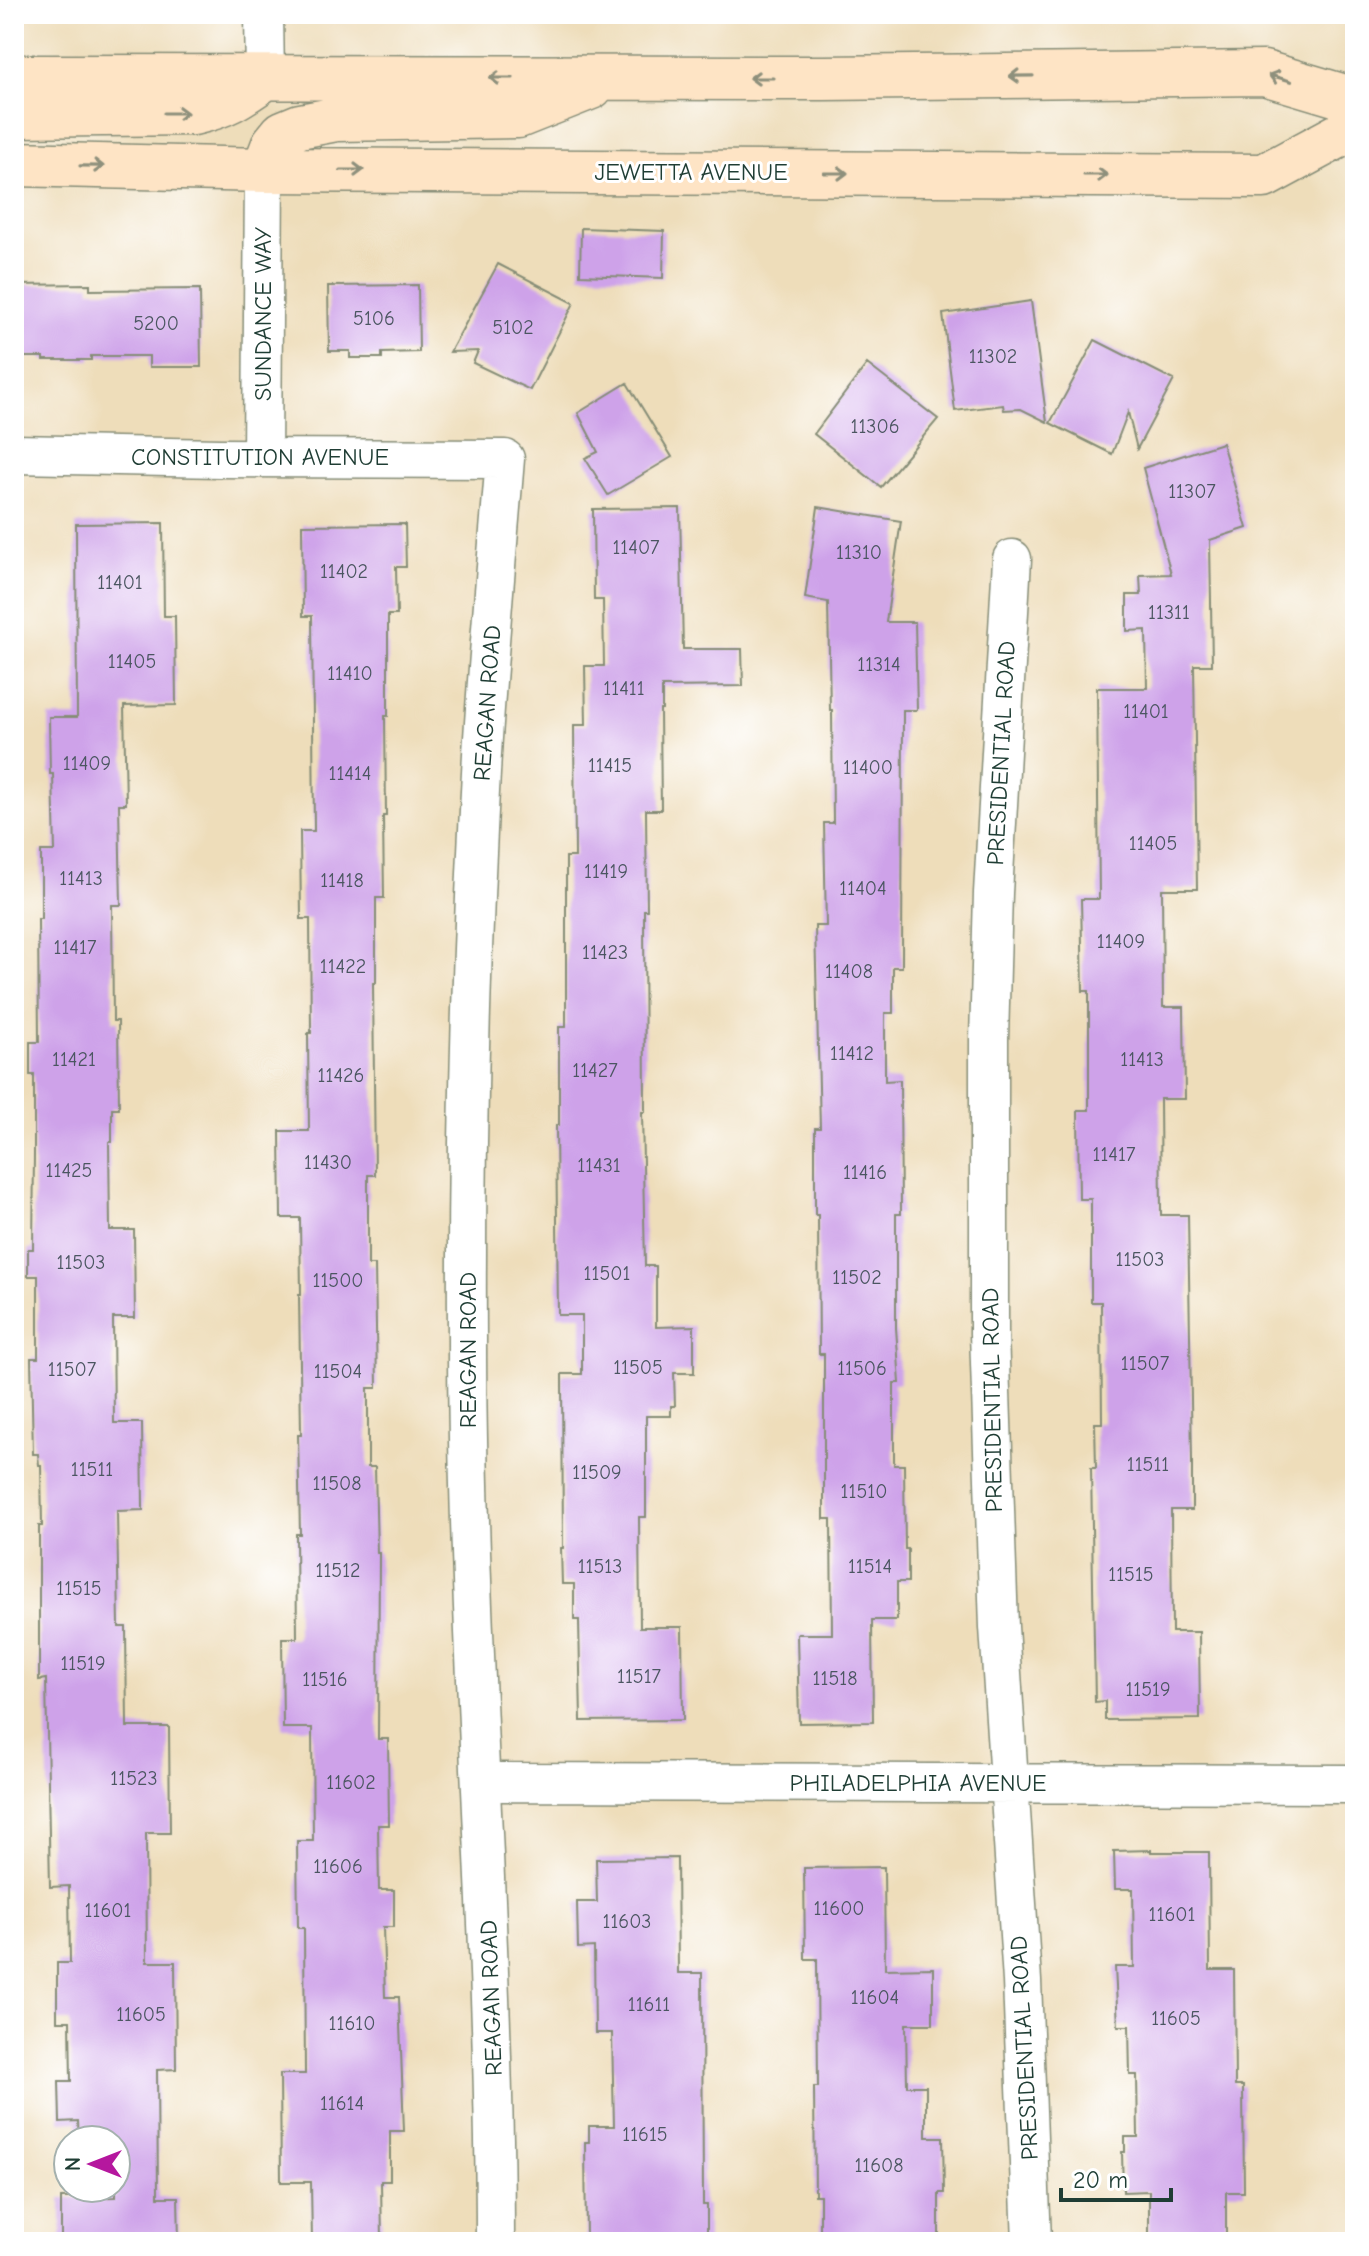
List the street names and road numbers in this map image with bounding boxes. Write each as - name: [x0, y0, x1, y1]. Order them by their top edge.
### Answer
- street label: JEWETTA AVENUE: [594, 158, 788, 186]
- street label: SUNDANCE WAY: [249, 226, 277, 401]
- street label: CONSTITUTION AVENUE: [131, 443, 389, 471]
- street label: REAGAN ROAD: [468, 624, 506, 782]
- street label: PRESIDENTIAL ROAD: [981, 640, 1021, 866]
- street label: REAGAN ROAD: [454, 1272, 482, 1428]
- street label: PRESIDENTIAL ROAD: [976, 1287, 1008, 1513]
- street label: PHILADELPHIA AVENUE: [790, 1769, 1046, 1797]
- street label: REAGAN ROAD: [474, 1919, 508, 2077]
- street label: PRESIDENTIAL ROAD: [1004, 1935, 1044, 2161]

